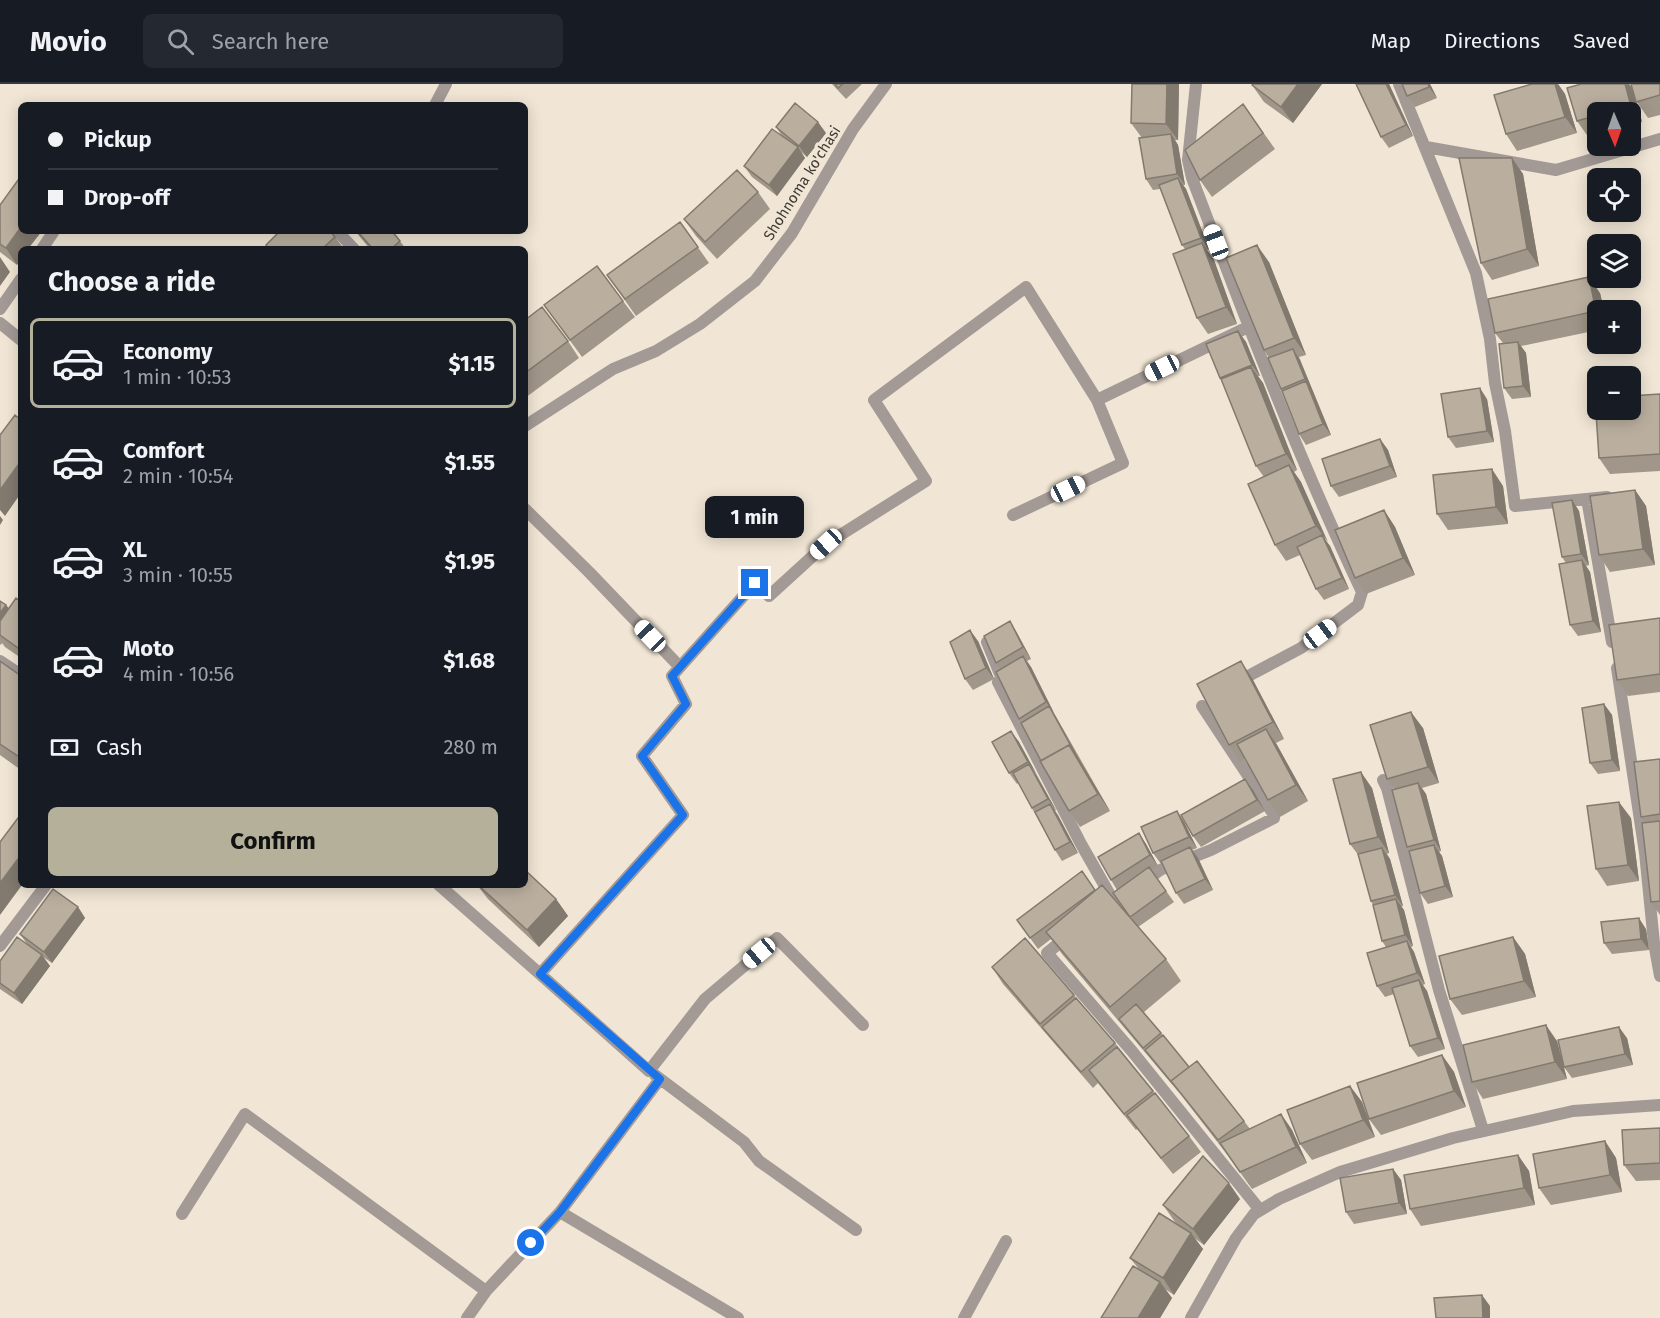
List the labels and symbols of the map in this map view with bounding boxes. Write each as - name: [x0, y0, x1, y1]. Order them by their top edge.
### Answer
- north arrow: [1587, 102, 1641, 156]
- street label: Shohnoma ko'chasi: [760, 122, 844, 244]
- car: [1201, 222, 1231, 262]
- car: [1142, 352, 1182, 384]
- car: [1048, 473, 1088, 505]
- callout: 1 min: [706, 496, 804, 538]
- car: [807, 525, 845, 563]
- route end: [741, 569, 768, 596]
- car: [1300, 616, 1340, 652]
- car: [631, 617, 669, 655]
- car: [739, 935, 779, 971]
- route start: [517, 1229, 544, 1256]

